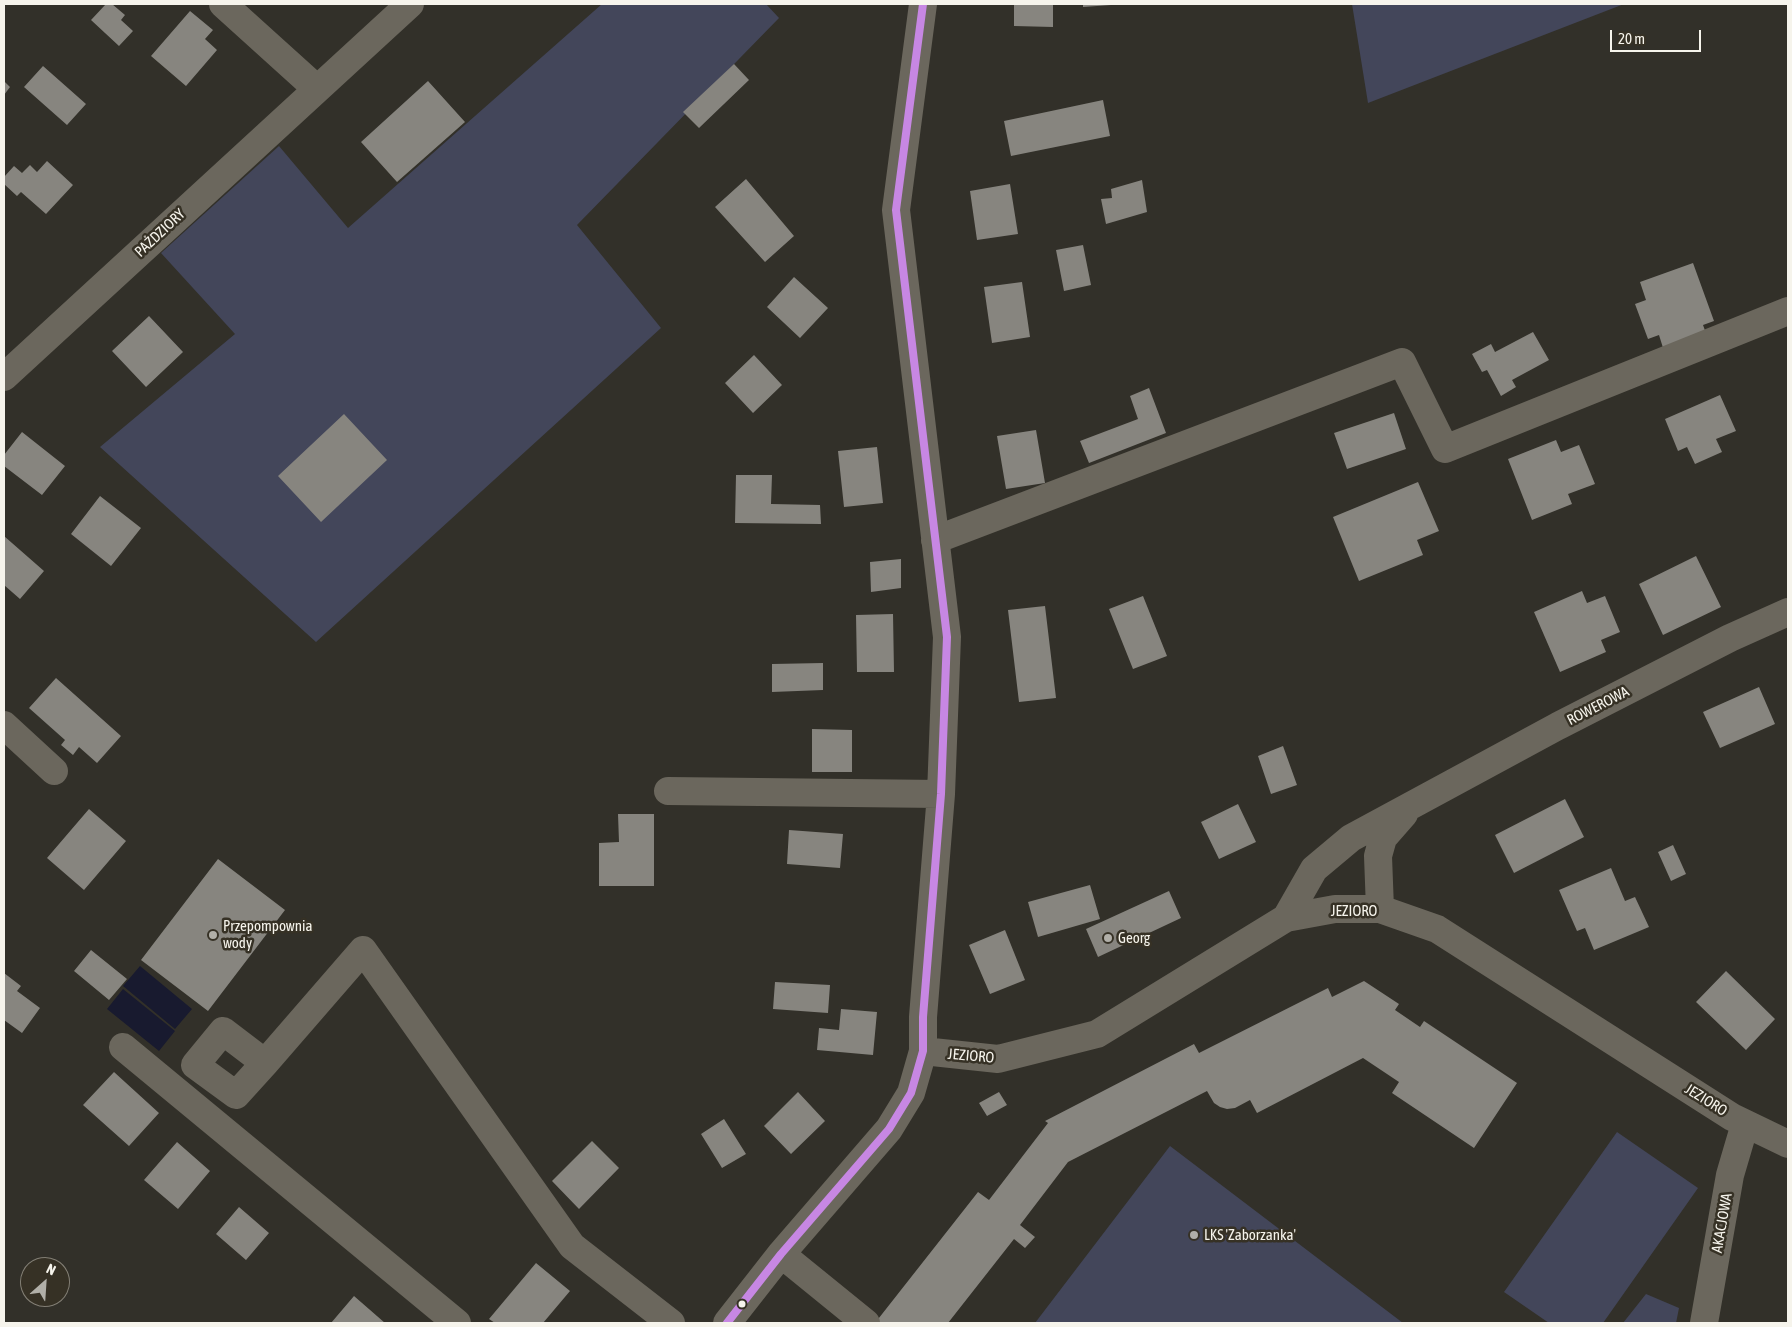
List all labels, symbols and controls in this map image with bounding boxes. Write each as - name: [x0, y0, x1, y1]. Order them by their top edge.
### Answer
- scale bar: [1612, 20, 1703, 52]
- text: 20 m: [1618, 30, 1645, 47]
- street label: PAŹDZIORY: [131, 205, 189, 261]
- street label: ROWEROWA: [1564, 683, 1632, 729]
- street label: JEZIORO: [1331, 902, 1377, 920]
- place label: Przepompownia wody: [223, 917, 312, 952]
- marker: Przepompownia wody: [207, 929, 219, 941]
- place label: Georg: [1118, 929, 1150, 947]
- marker: Georg: [1102, 932, 1114, 944]
- street label: JEZIORO: [947, 1045, 995, 1067]
- street label: JEZIORO: [1681, 1080, 1731, 1120]
- street label: AKACJOWA: [1708, 1192, 1736, 1254]
- place label: LKS 'Zaborzanka': [1204, 1226, 1296, 1244]
- marker: LKS 'Zaborzanka': [1188, 1229, 1200, 1241]
- north arrow: [20, 1257, 70, 1307]
- text: N: [44, 1260, 58, 1278]
- unlabelled marker: [737, 1299, 747, 1309]

